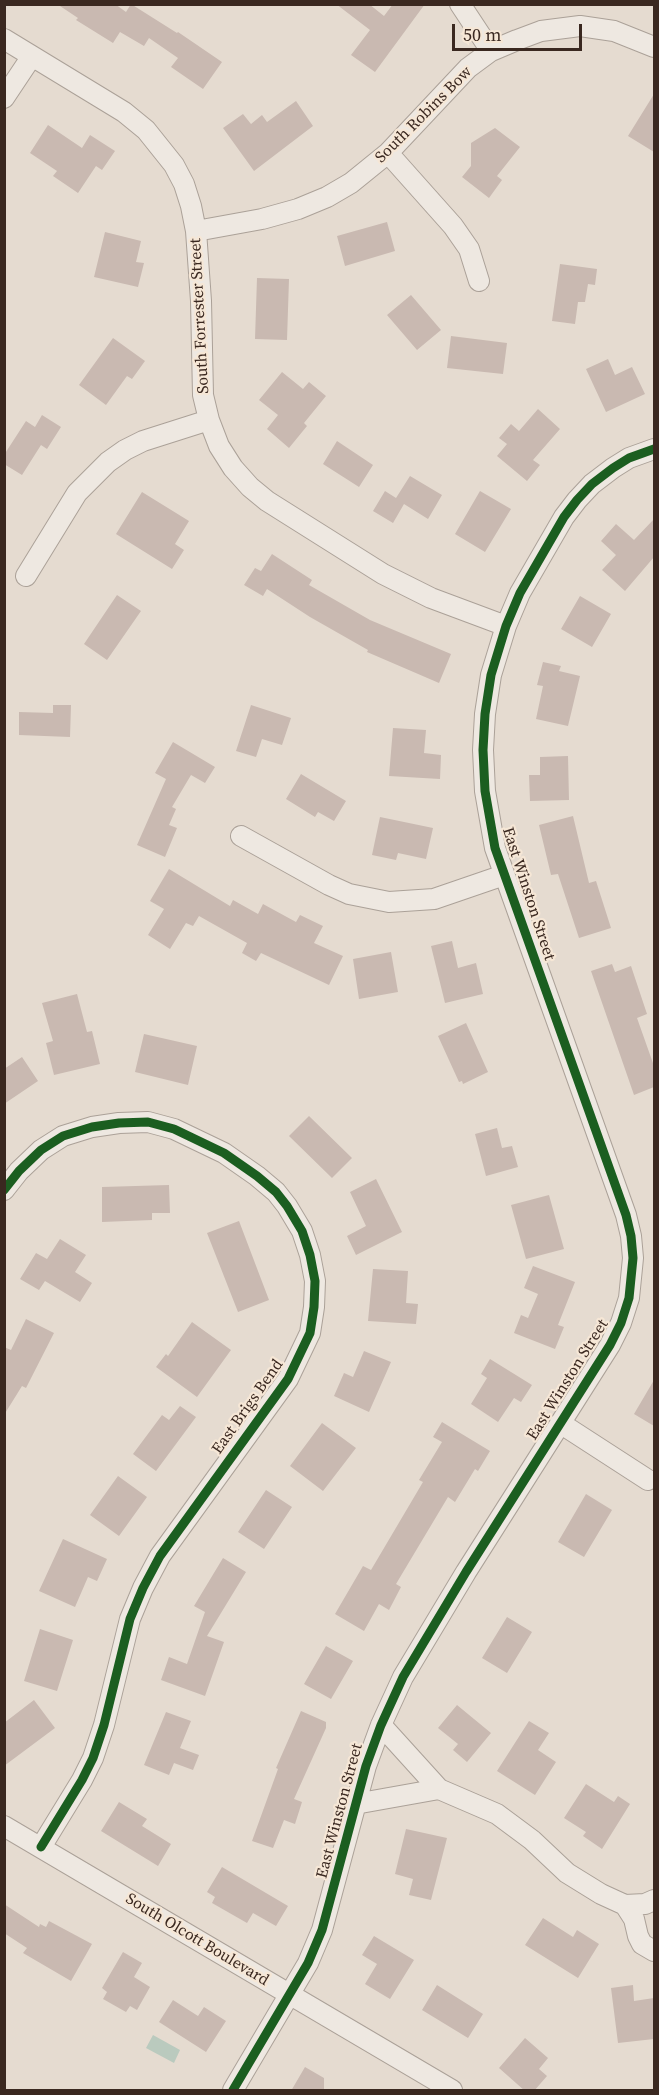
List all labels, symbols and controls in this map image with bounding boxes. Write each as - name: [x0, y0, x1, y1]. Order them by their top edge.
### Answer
- scale bar: [455, 12, 586, 50]
- text: 50 m: [463, 22, 501, 47]
- street label: South Robins Bow: [372, 63, 476, 167]
- street label: South Forrester Street: [186, 238, 214, 394]
- street label: East Winston Street: [497, 825, 559, 963]
- street label: East Winston Street: [523, 1316, 613, 1444]
- street label: East Brigs Bend: [208, 1356, 288, 1458]
- street label: East Winston Street: [313, 1741, 367, 1881]
- street label: South Olcott Boulevard: [122, 1890, 272, 1990]

